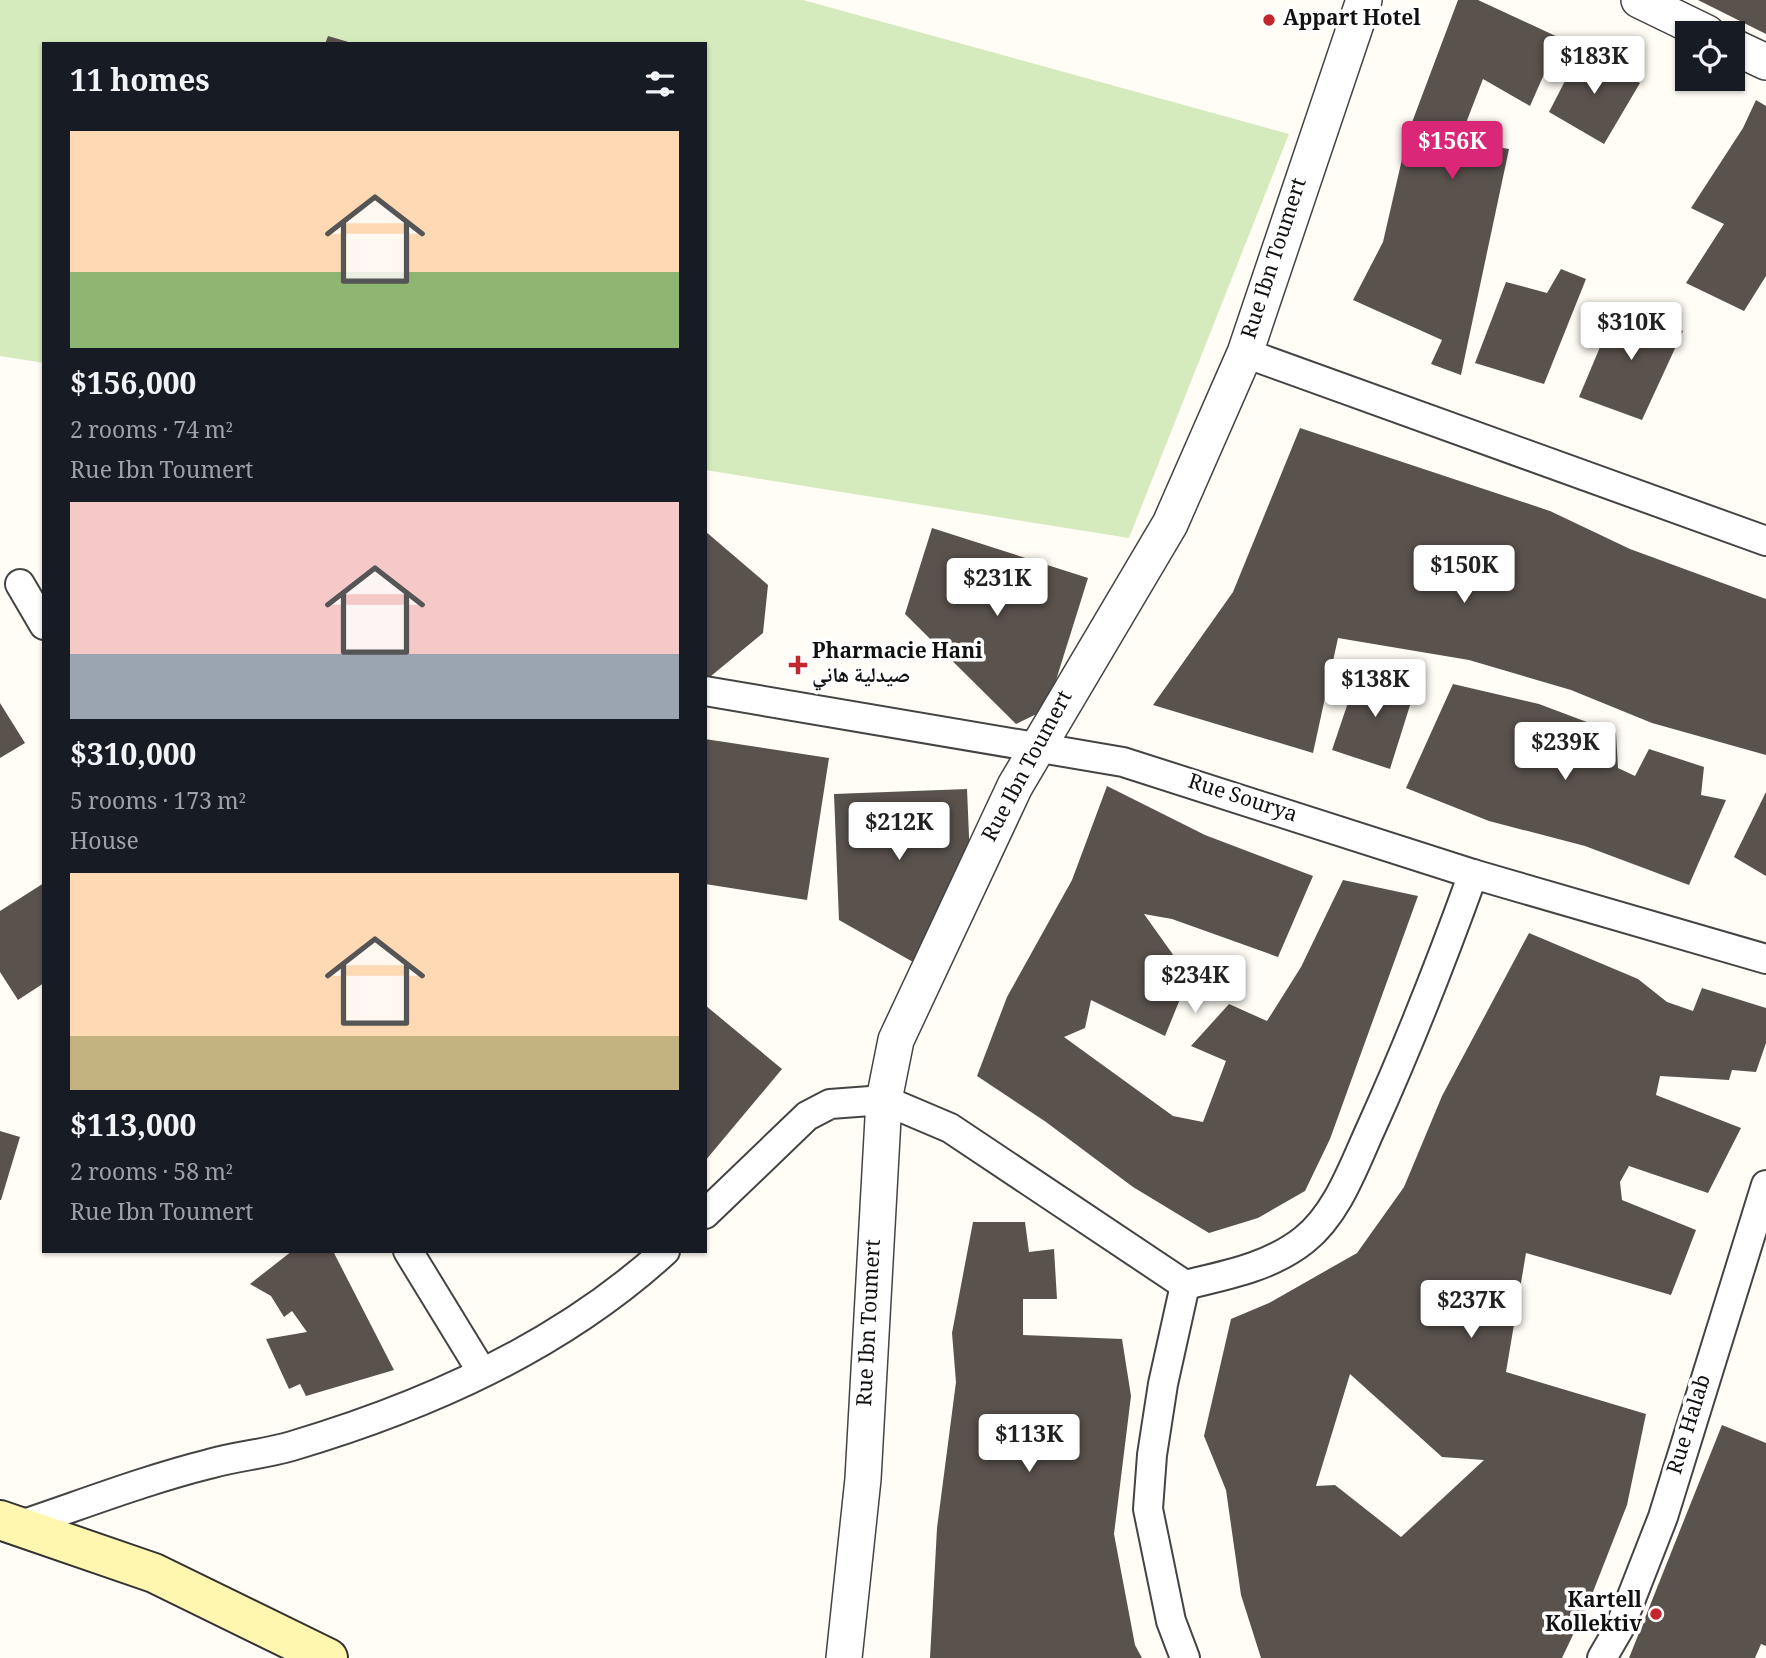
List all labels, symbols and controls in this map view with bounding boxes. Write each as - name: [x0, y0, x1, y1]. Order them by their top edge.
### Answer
- place label: Appart Hotel: [1283, 3, 1421, 38]
- marker: Appart Hotel: [1261, 12, 1277, 28]
- map controls: [1675, 21, 1745, 91]
- button: locate: [1675, 21, 1745, 91]
- pin: $183K: [1545, 36, 1643, 96]
- text: $183K: [1560, 39, 1628, 79]
- text: 11 homes: [70, 59, 210, 110]
- icon: filters: [641, 65, 679, 103]
- pin: $156K: [1403, 122, 1501, 181]
- text: $156K: [1418, 124, 1486, 164]
- street label: Rue Ibn Toumert: [1233, 174, 1319, 344]
- icon: home: [312, 176, 438, 302]
- pin: $310K: [1582, 302, 1680, 362]
- text: $310K: [1597, 305, 1665, 345]
- text: $156,000: [70, 362, 196, 413]
- text: 2 rooms · 74 m²: [70, 413, 233, 453]
- text: Rue Ibn Toumert: [70, 453, 253, 493]
- pin: $150K: [1415, 546, 1513, 605]
- icon: home: [312, 547, 438, 673]
- text: $150K: [1430, 548, 1498, 588]
- pin: $231K: [948, 558, 1046, 618]
- text: $231K: [963, 561, 1031, 601]
- place label: Pharmacie Hani صيدلية هاني: [812, 636, 983, 695]
- marker: Pharmacie Hani صيدلية هاني: [790, 657, 806, 673]
- pin: $138K: [1326, 660, 1424, 719]
- text: $138K: [1341, 662, 1409, 702]
- street label: Rue Ibn Toumert: [974, 685, 1084, 849]
- pin: $239K: [1516, 722, 1614, 782]
- text: $239K: [1531, 725, 1599, 765]
- text: $310,000: [70, 733, 196, 784]
- street label: Rue Sourya: [1183, 766, 1301, 834]
- text: 5 rooms · 173 m²: [70, 784, 246, 824]
- pin: $212K: [850, 802, 948, 862]
- text: $212K: [865, 805, 933, 845]
- text: House: [70, 824, 139, 864]
- icon: home: [312, 918, 438, 1044]
- pin: $234K: [1146, 956, 1244, 1015]
- text: $234K: [1161, 958, 1229, 998]
- text: $113,000: [70, 1104, 196, 1155]
- text: 2 rooms · 58 m²: [70, 1155, 233, 1195]
- text: Rue Ibn Toumert: [70, 1195, 253, 1235]
- street label: Rue Ibn Toumert: [849, 1238, 893, 1408]
- pin: $237K: [1422, 1280, 1520, 1340]
- text: $237K: [1437, 1283, 1505, 1323]
- street label: Rue Halab: [1659, 1371, 1723, 1479]
- pin: $113K: [980, 1414, 1078, 1474]
- text: $113K: [995, 1417, 1063, 1457]
- place label: Kartell Kollektiv: [1545, 1585, 1643, 1644]
- marker: Kartell Kollektiv: [1648, 1606, 1664, 1622]

